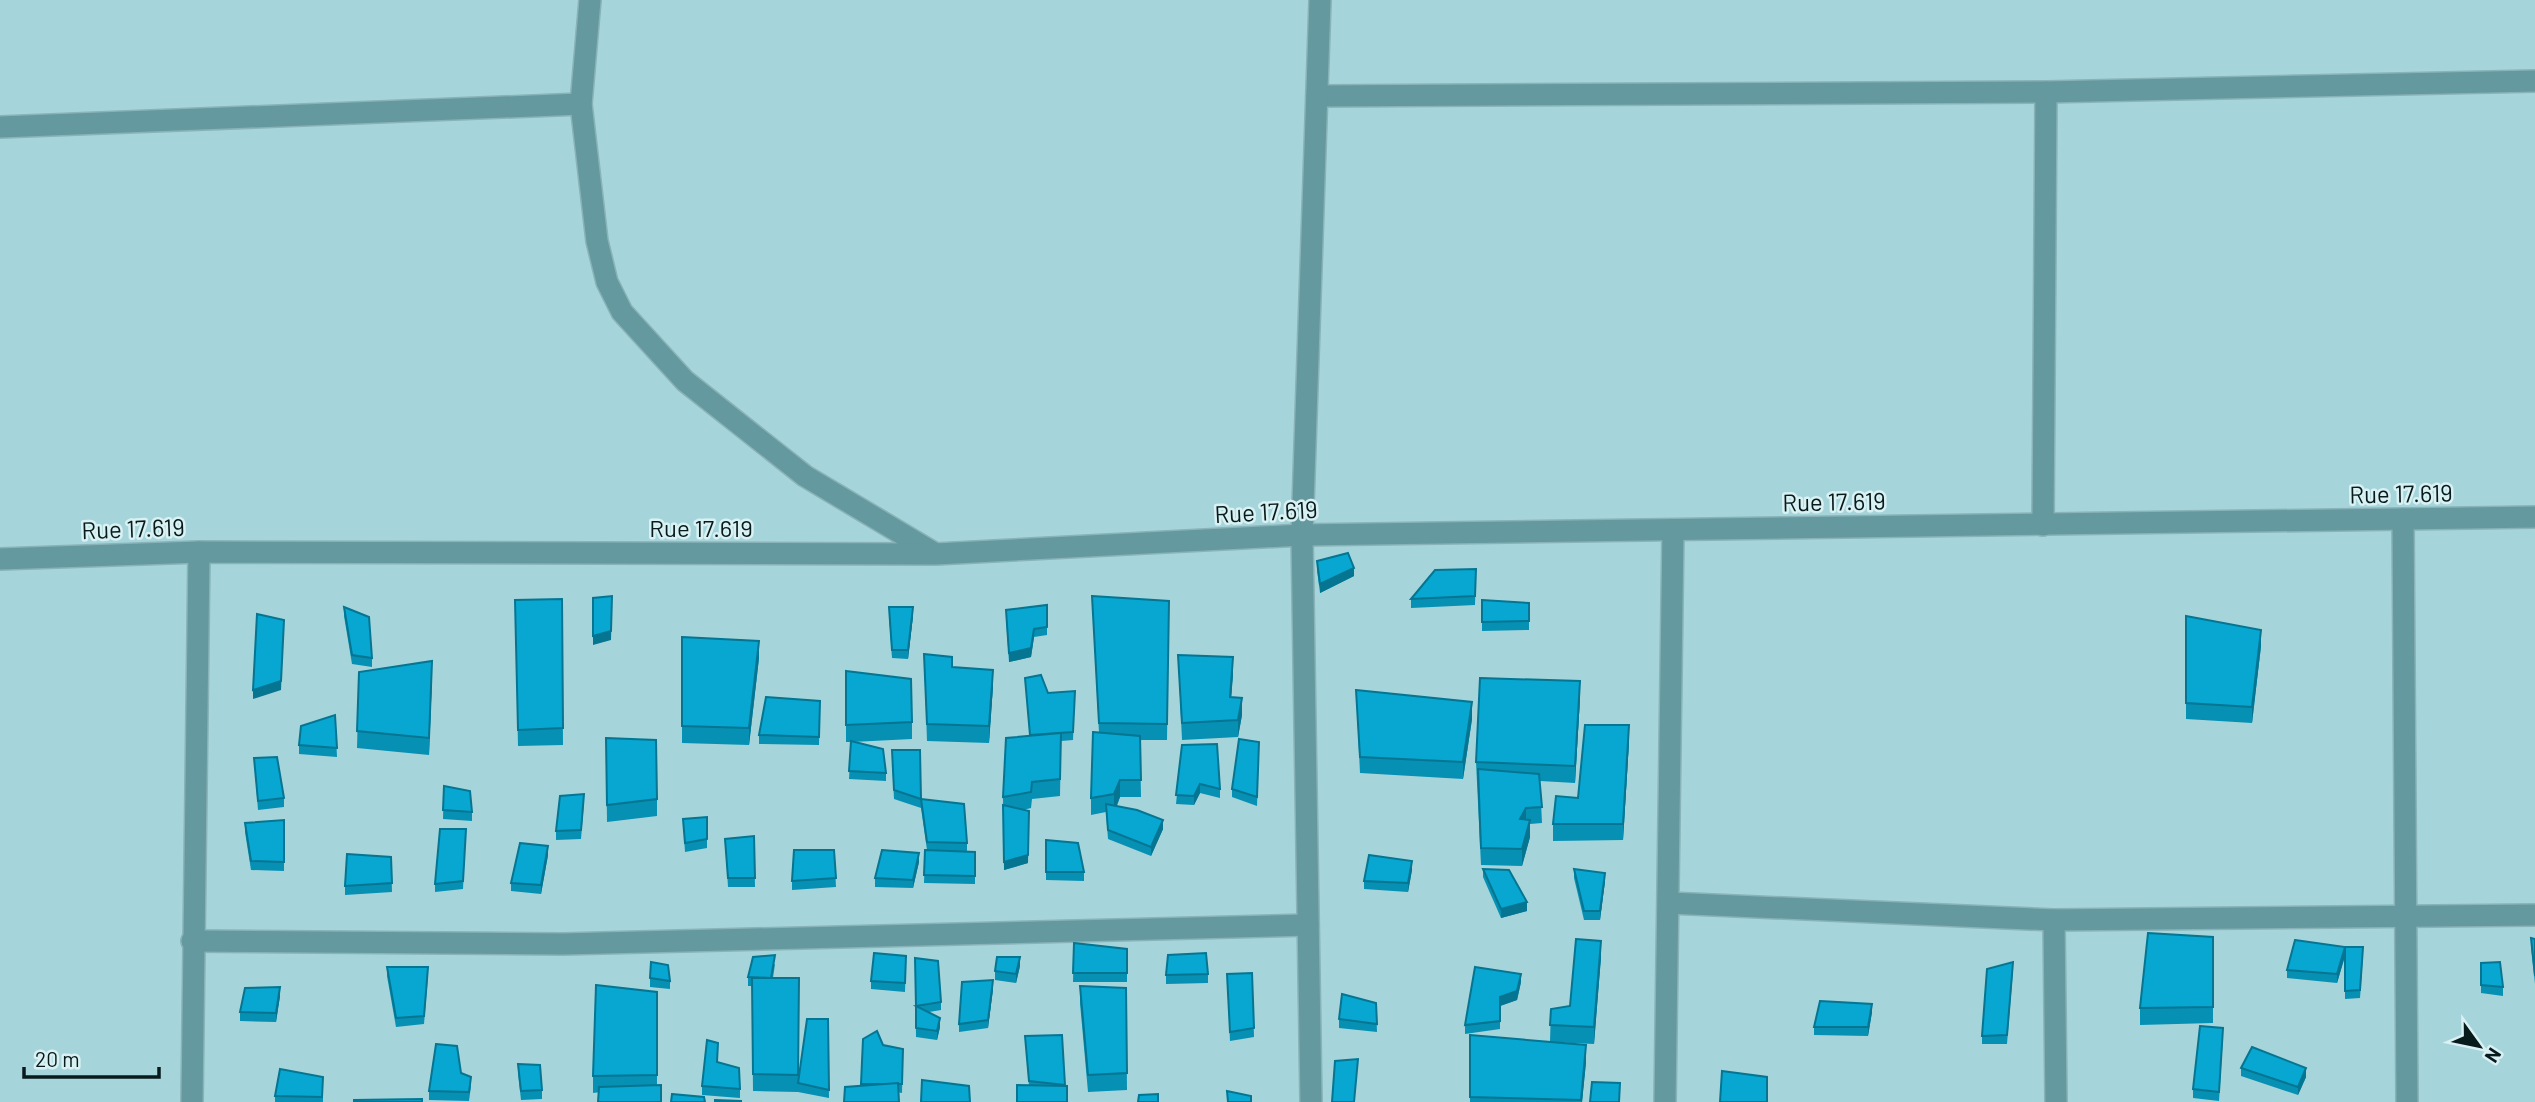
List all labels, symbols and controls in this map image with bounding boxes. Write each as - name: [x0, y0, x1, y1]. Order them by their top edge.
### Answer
- street label: Rue 17.619: [2349, 478, 2453, 508]
- street label: Rue 17.619: [1782, 486, 1886, 516]
- street label: Rue 17.619: [1214, 494, 1318, 528]
- street label: Rue 17.619: [81, 512, 185, 544]
- street label: Rue 17.619: [649, 513, 753, 542]
- north arrow: [2444, 1011, 2514, 1081]
- scale bar: [24, 1036, 159, 1080]
- text: N: [2481, 1044, 2507, 1067]
- text: 20 m: [35, 1046, 80, 1071]

